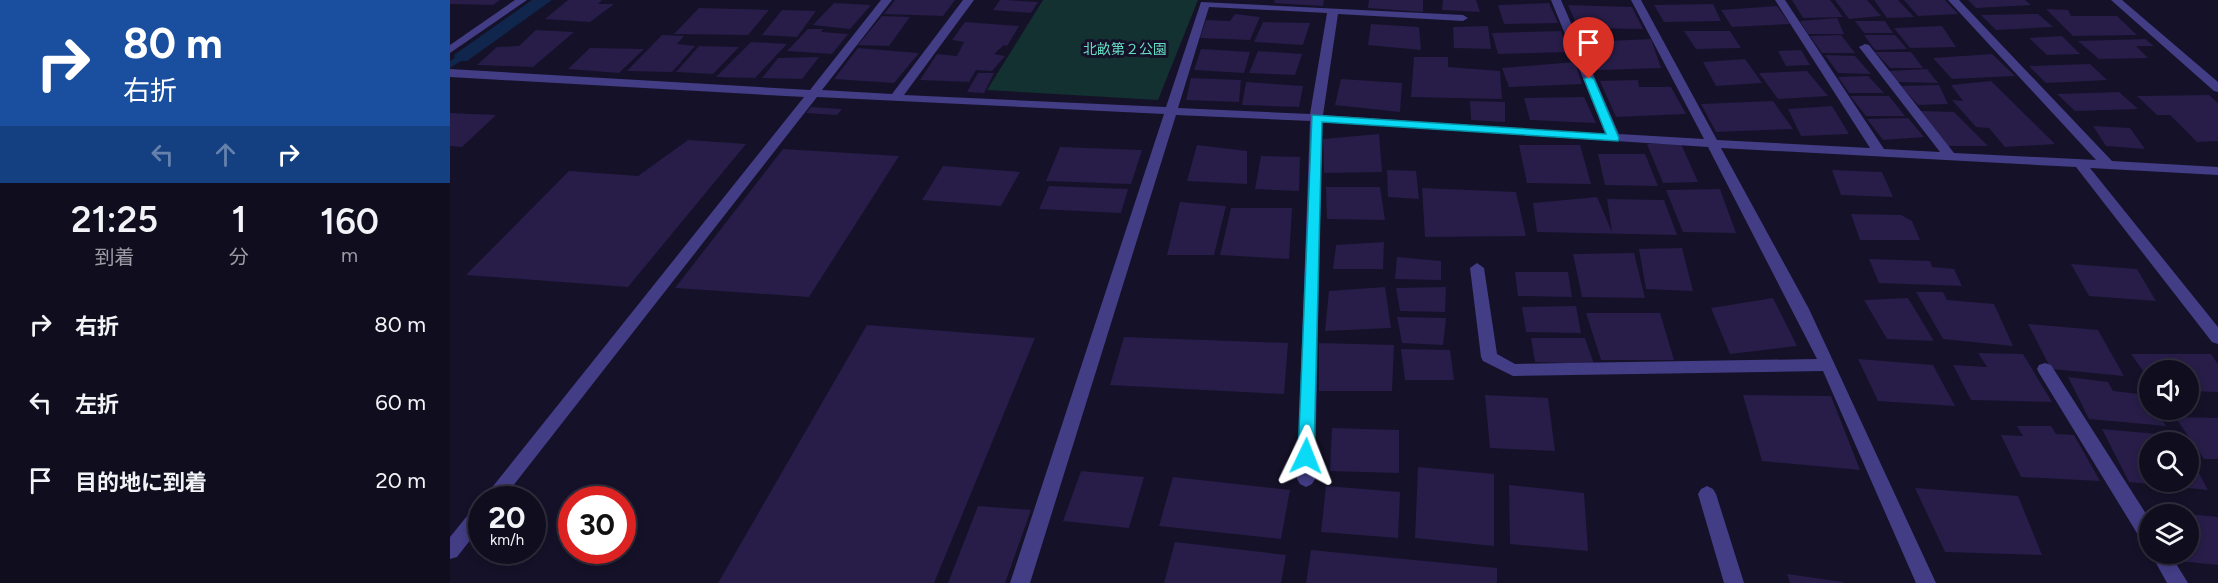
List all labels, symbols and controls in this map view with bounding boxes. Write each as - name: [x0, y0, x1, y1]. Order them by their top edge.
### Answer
- pin: [1563, 17, 1614, 79]
- text: 80 m: [123, 18, 223, 69]
- icon: right: [24, 24, 102, 102]
- icon: arrive: [1572, 26, 1605, 59]
- park label: 北畝第２公園: [1083, 41, 1167, 58]
- text: 右折: [123, 74, 177, 107]
- icon: left: [146, 138, 179, 171]
- icon: ahead: [209, 138, 242, 171]
- icon: right: [272, 138, 305, 171]
- text: 21:25: [71, 198, 158, 241]
- text: 1: [232, 198, 247, 241]
- text: 160: [320, 200, 379, 243]
- text: m: [341, 243, 358, 267]
- text: 到着: [95, 245, 135, 269]
- text: 分: [229, 245, 249, 269]
- icon: right: [24, 308, 57, 341]
- text: 80 m: [374, 311, 426, 338]
- text: 右折: [75, 313, 119, 340]
- map controls: [2139, 360, 2199, 564]
- button: sound: [2139, 360, 2199, 420]
- icon: left: [24, 386, 57, 419]
- text: 60 m: [375, 389, 426, 416]
- text: 左折: [75, 391, 119, 418]
- position arrow: [1274, 424, 1338, 488]
- button: search: [2139, 432, 2199, 492]
- icon: arrive: [24, 464, 57, 497]
- text: 20 m: [375, 467, 426, 494]
- text: 目的地に到着: [75, 469, 207, 496]
- speed limit sign: 30: [558, 486, 636, 564]
- text: 20: [489, 499, 525, 536]
- button: layers: [2139, 504, 2199, 564]
- text: km/h: [490, 531, 524, 549]

